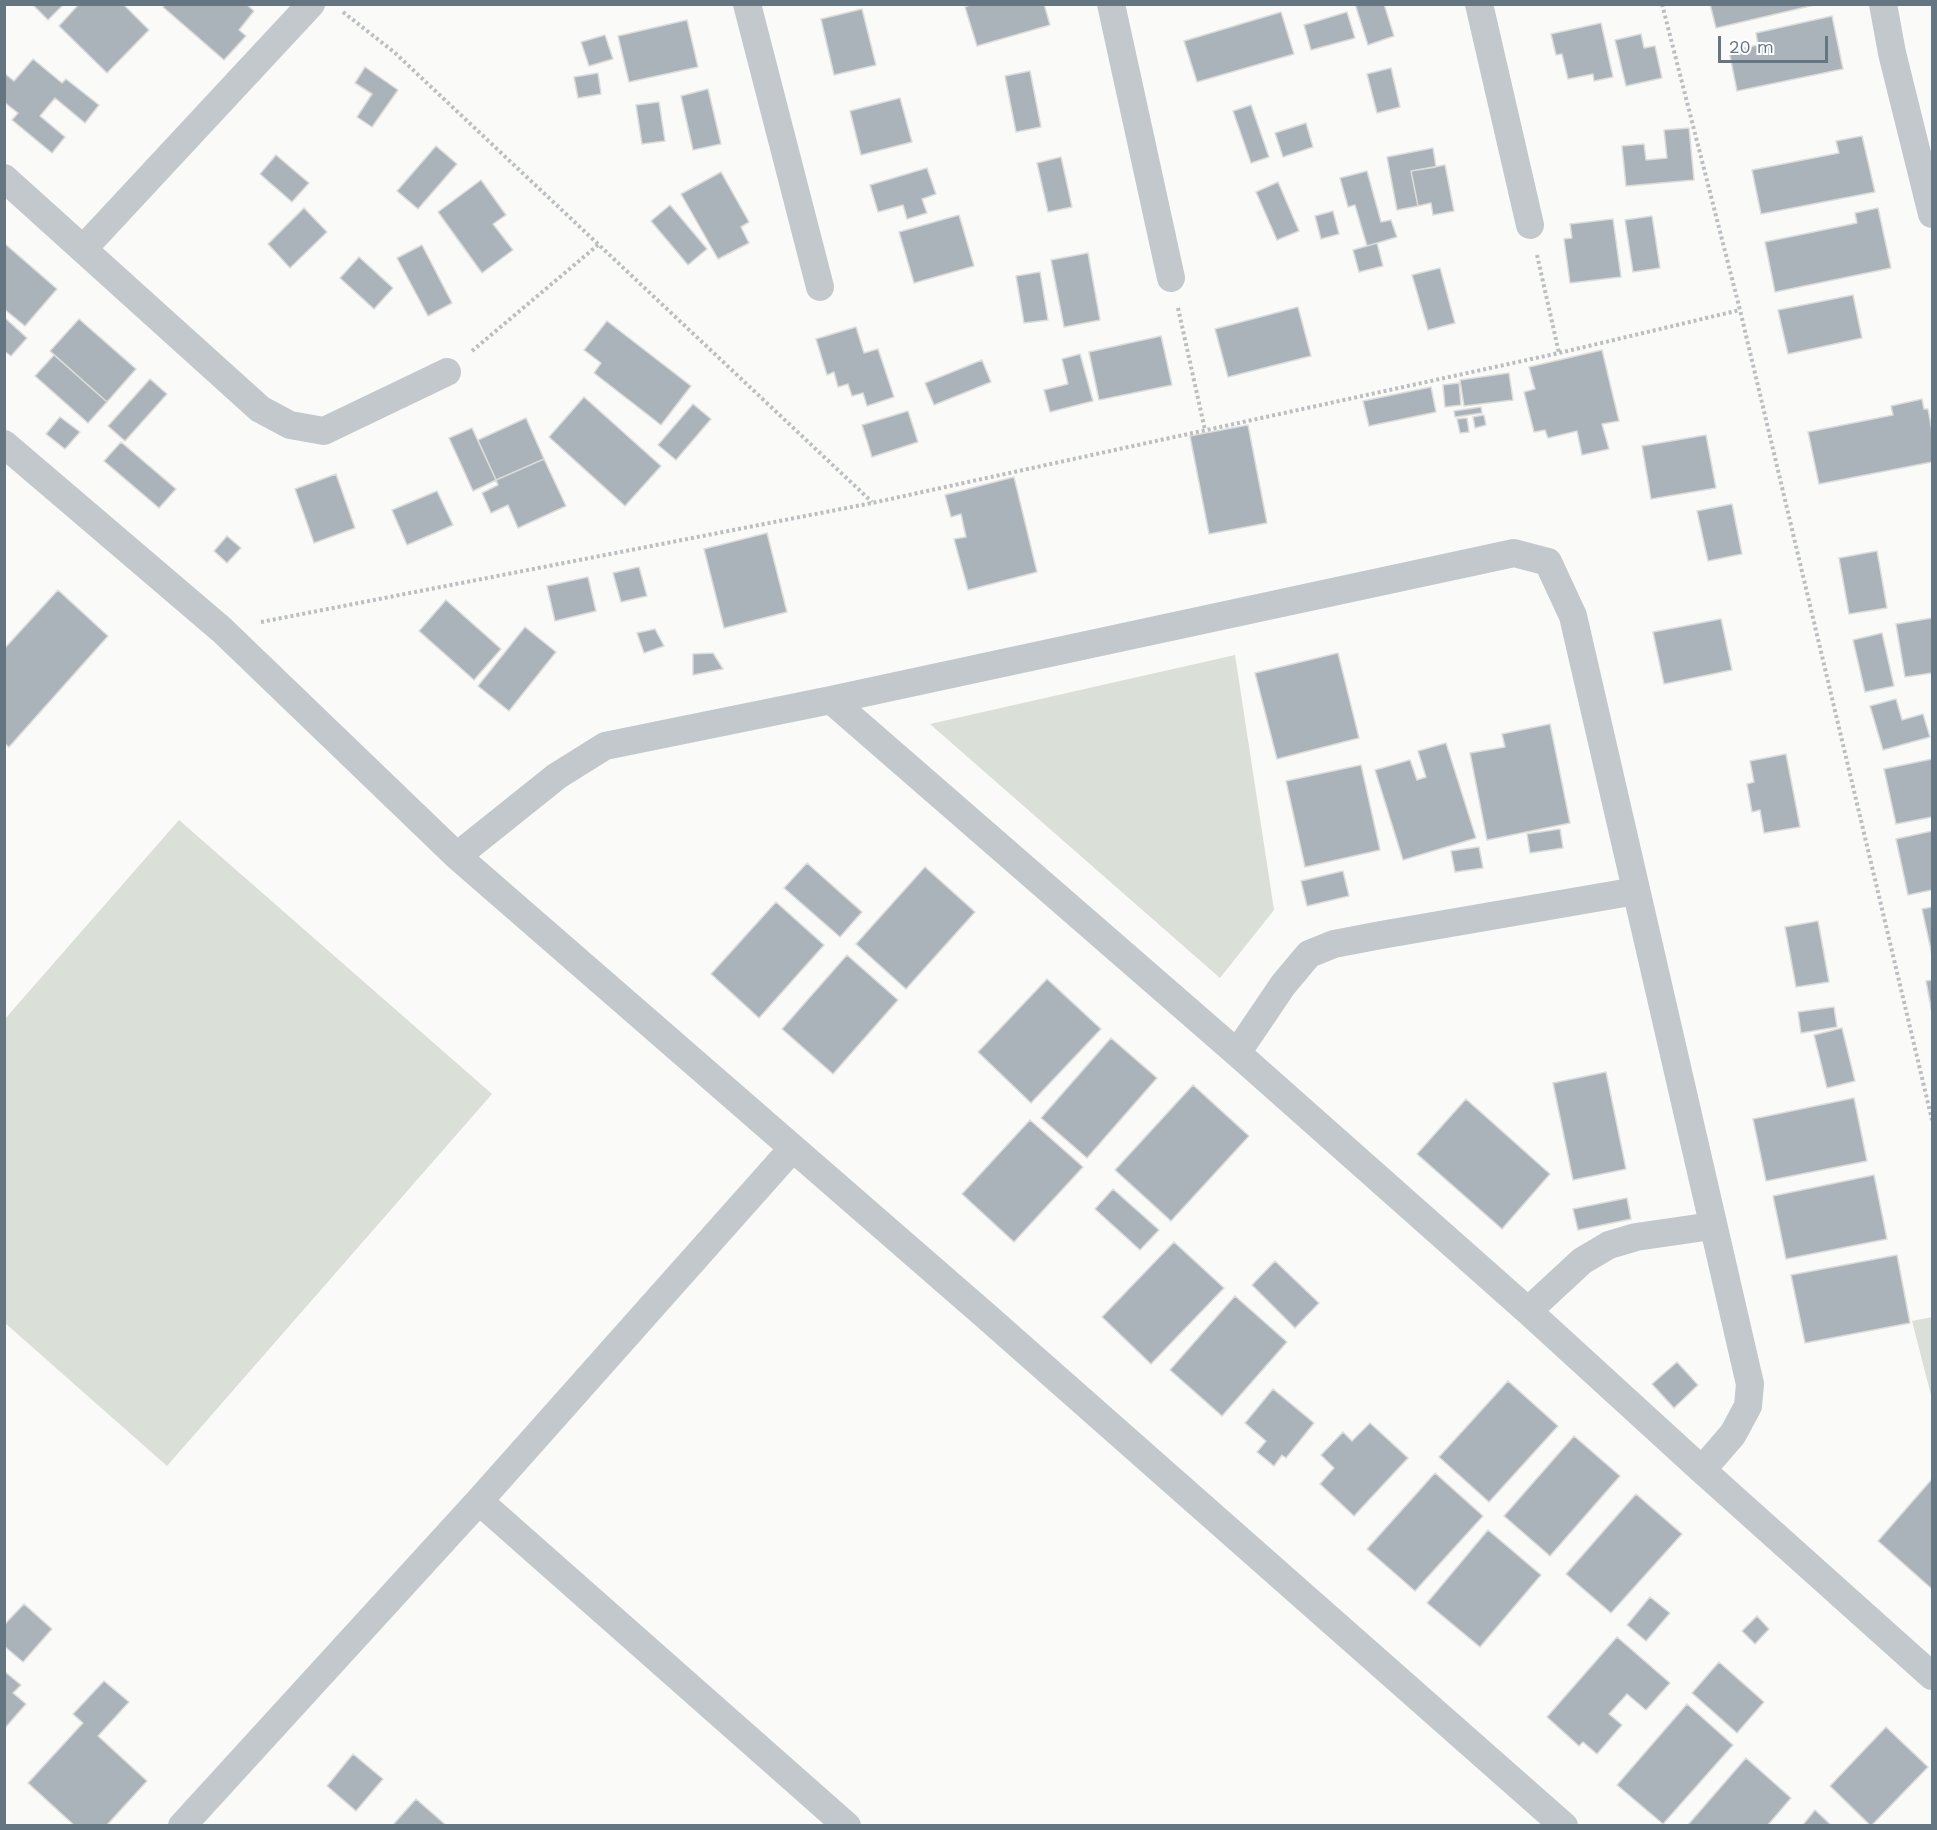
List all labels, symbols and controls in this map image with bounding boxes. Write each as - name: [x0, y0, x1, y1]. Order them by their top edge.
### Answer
- scale bar: [1721, 24, 1830, 62]
- text: 20 m: [1729, 36, 1774, 57]

